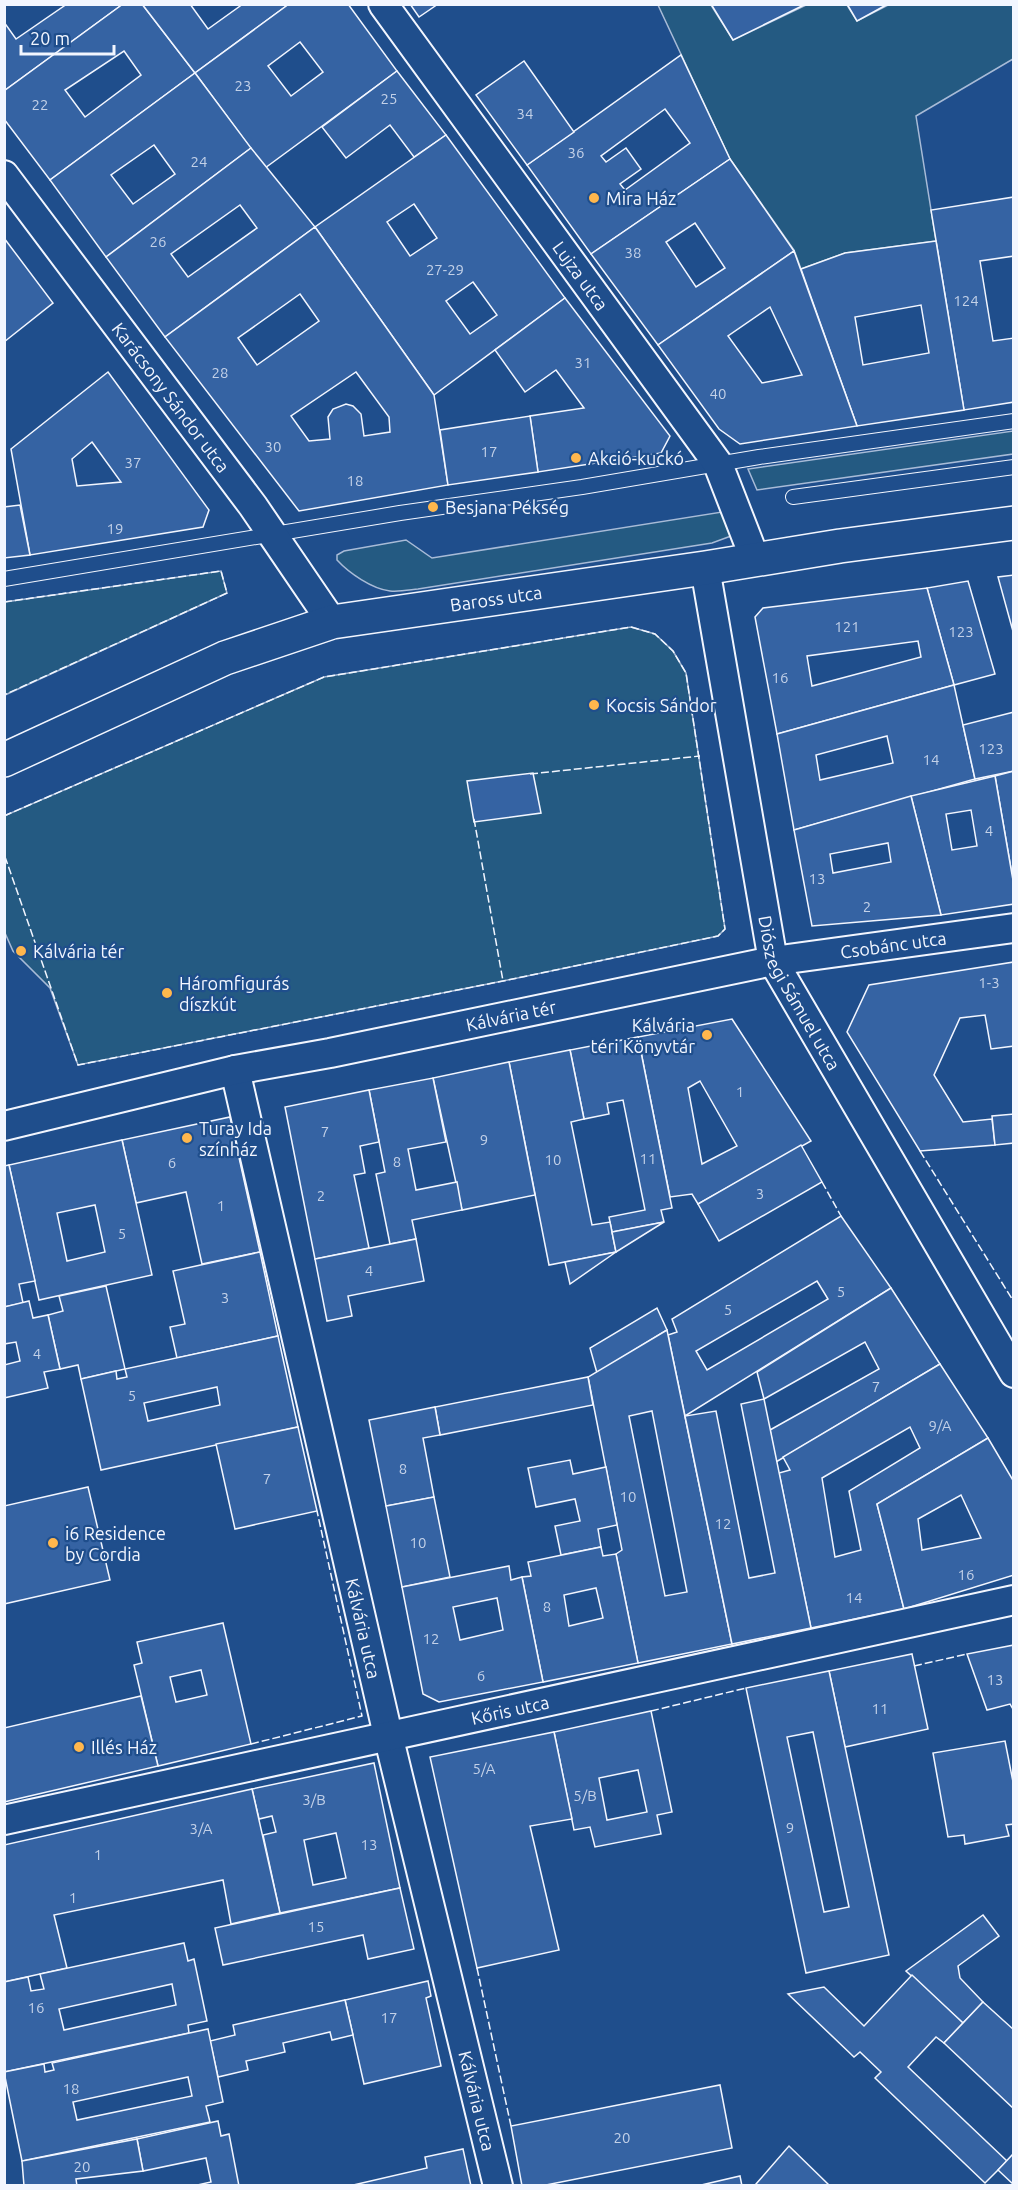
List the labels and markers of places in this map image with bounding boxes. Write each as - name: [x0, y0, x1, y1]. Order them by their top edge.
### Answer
- place label: Mira Ház: [606, 188, 676, 208]
- marker: Mira Ház: [587, 191, 601, 205]
- place label: Akció-kuckó: [588, 448, 684, 468]
- marker: Akció-kuckó: [569, 451, 583, 465]
- place label: Besjana Pékség: [445, 497, 569, 517]
- marker: Besjana Pékség: [426, 500, 440, 514]
- place label: Kocsis Sándor: [606, 695, 717, 715]
- marker: Kocsis Sándor: [587, 698, 601, 712]
- place label: Kálvária tér: [33, 941, 124, 961]
- marker: Kálvária tér: [14, 944, 28, 958]
- place label: Háromfigurás díszkút: [179, 973, 290, 1014]
- marker: Háromfigurás díszkút: [160, 986, 174, 1000]
- place label: Kálvária téri Könyvtár: [590, 1015, 695, 1056]
- marker: Kálvária téri Könyvtár: [700, 1028, 714, 1042]
- place label: Turay Ida színház: [199, 1118, 272, 1159]
- marker: Turay Ida színház: [180, 1131, 194, 1145]
- place label: i6 Residence by Cordia: [65, 1523, 166, 1564]
- marker: i6 Residence by Cordia: [46, 1536, 60, 1550]
- place label: Illés Ház: [91, 1737, 157, 1757]
- marker: Illés Ház: [72, 1740, 86, 1754]

